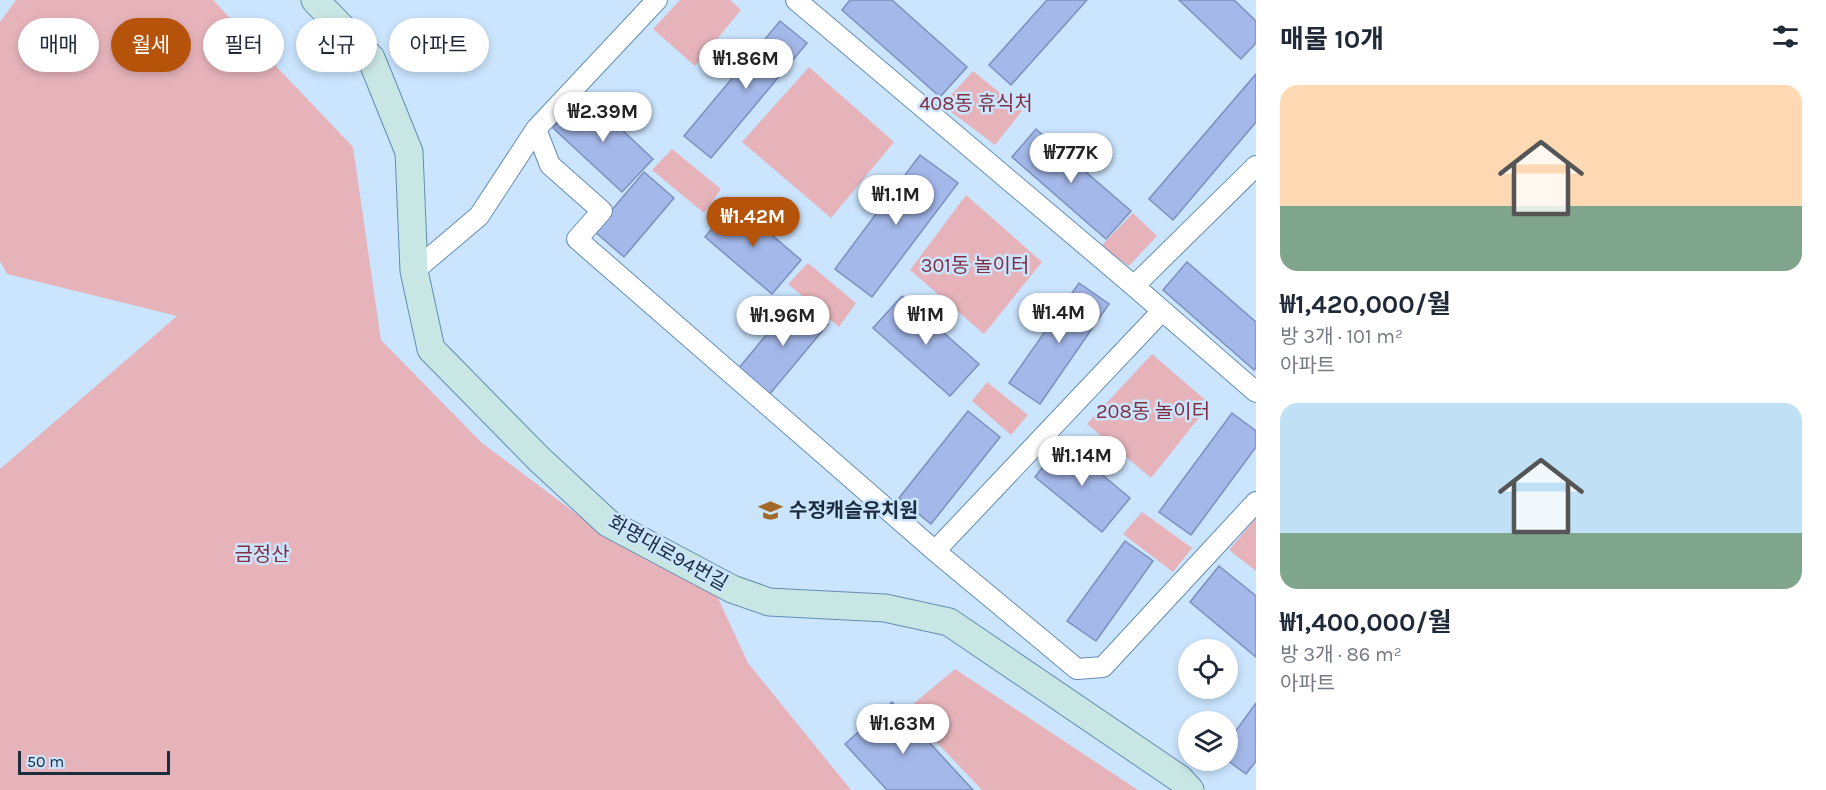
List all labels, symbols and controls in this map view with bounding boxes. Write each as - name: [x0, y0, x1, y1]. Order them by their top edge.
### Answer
- chip: 매매: [18, 18, 99, 72]
- chip: 월세: [111, 18, 191, 72]
- chip: 필터: [203, 18, 284, 72]
- chip: 신규: [296, 18, 377, 72]
- chip: 아파트: [389, 18, 489, 72]
- icon: filters: [1769, 20, 1802, 53]
- text: 매물 10개: [1280, 24, 1384, 55]
- pin: ₩1.86M: [697, 39, 795, 90]
- text: ₩1.86M: [713, 47, 779, 70]
- pin: ₩2.39M: [554, 92, 652, 143]
- park label: 408동 휴식처: [919, 92, 1033, 115]
- text: ₩2.39M: [568, 100, 638, 123]
- icon: home: [1487, 124, 1595, 232]
- pin: ₩777K: [1029, 133, 1113, 184]
- text: ₩777K: [1044, 141, 1098, 164]
- pin: ₩1.1M: [854, 175, 938, 226]
- text: ₩1.1M: [872, 183, 920, 206]
- pin: ₩1.42M: [704, 197, 802, 248]
- text: ₩1.42M: [721, 205, 785, 228]
- park label: 301동 놀이터: [921, 254, 1029, 277]
- text: ₩1,420,000/월: [1280, 289, 1451, 320]
- pin: ₩1.4M: [1017, 293, 1101, 344]
- pin: ₩1M: [897, 295, 955, 346]
- pin: ₩1.96M: [734, 296, 832, 347]
- text: ₩1.4M: [1033, 301, 1085, 324]
- text: ₩1M: [908, 303, 944, 326]
- text: ₩1.96M: [750, 304, 816, 327]
- text: 방 3개 · 101 m²: [1280, 325, 1403, 348]
- text: 아파트: [1280, 354, 1335, 377]
- park label: 208동 놀이터: [1096, 400, 1210, 423]
- pin: ₩1.14M: [1033, 436, 1131, 487]
- icon: home: [1487, 442, 1595, 550]
- text: ₩1.14M: [1052, 444, 1112, 467]
- school or university icon: 수정캐슬유치원: [758, 497, 784, 523]
- place label: 수정캐슬유치원: [789, 499, 918, 522]
- street label: 화명대로94번길: [604, 511, 732, 595]
- park label: 금정산: [234, 543, 290, 566]
- text: ₩1,400,000/월: [1280, 607, 1452, 638]
- map controls: [1178, 639, 1238, 771]
- button: locate: [1178, 639, 1238, 699]
- text: 방 3개 · 86 m²: [1280, 643, 1402, 666]
- text: 아파트: [1280, 672, 1335, 695]
- pin: ₩1.63M: [854, 704, 952, 755]
- button: layers: [1178, 711, 1238, 771]
- text: ₩1.63M: [870, 712, 936, 735]
- scale bar: [18, 748, 170, 776]
- text: 50 m: [27, 752, 64, 771]

